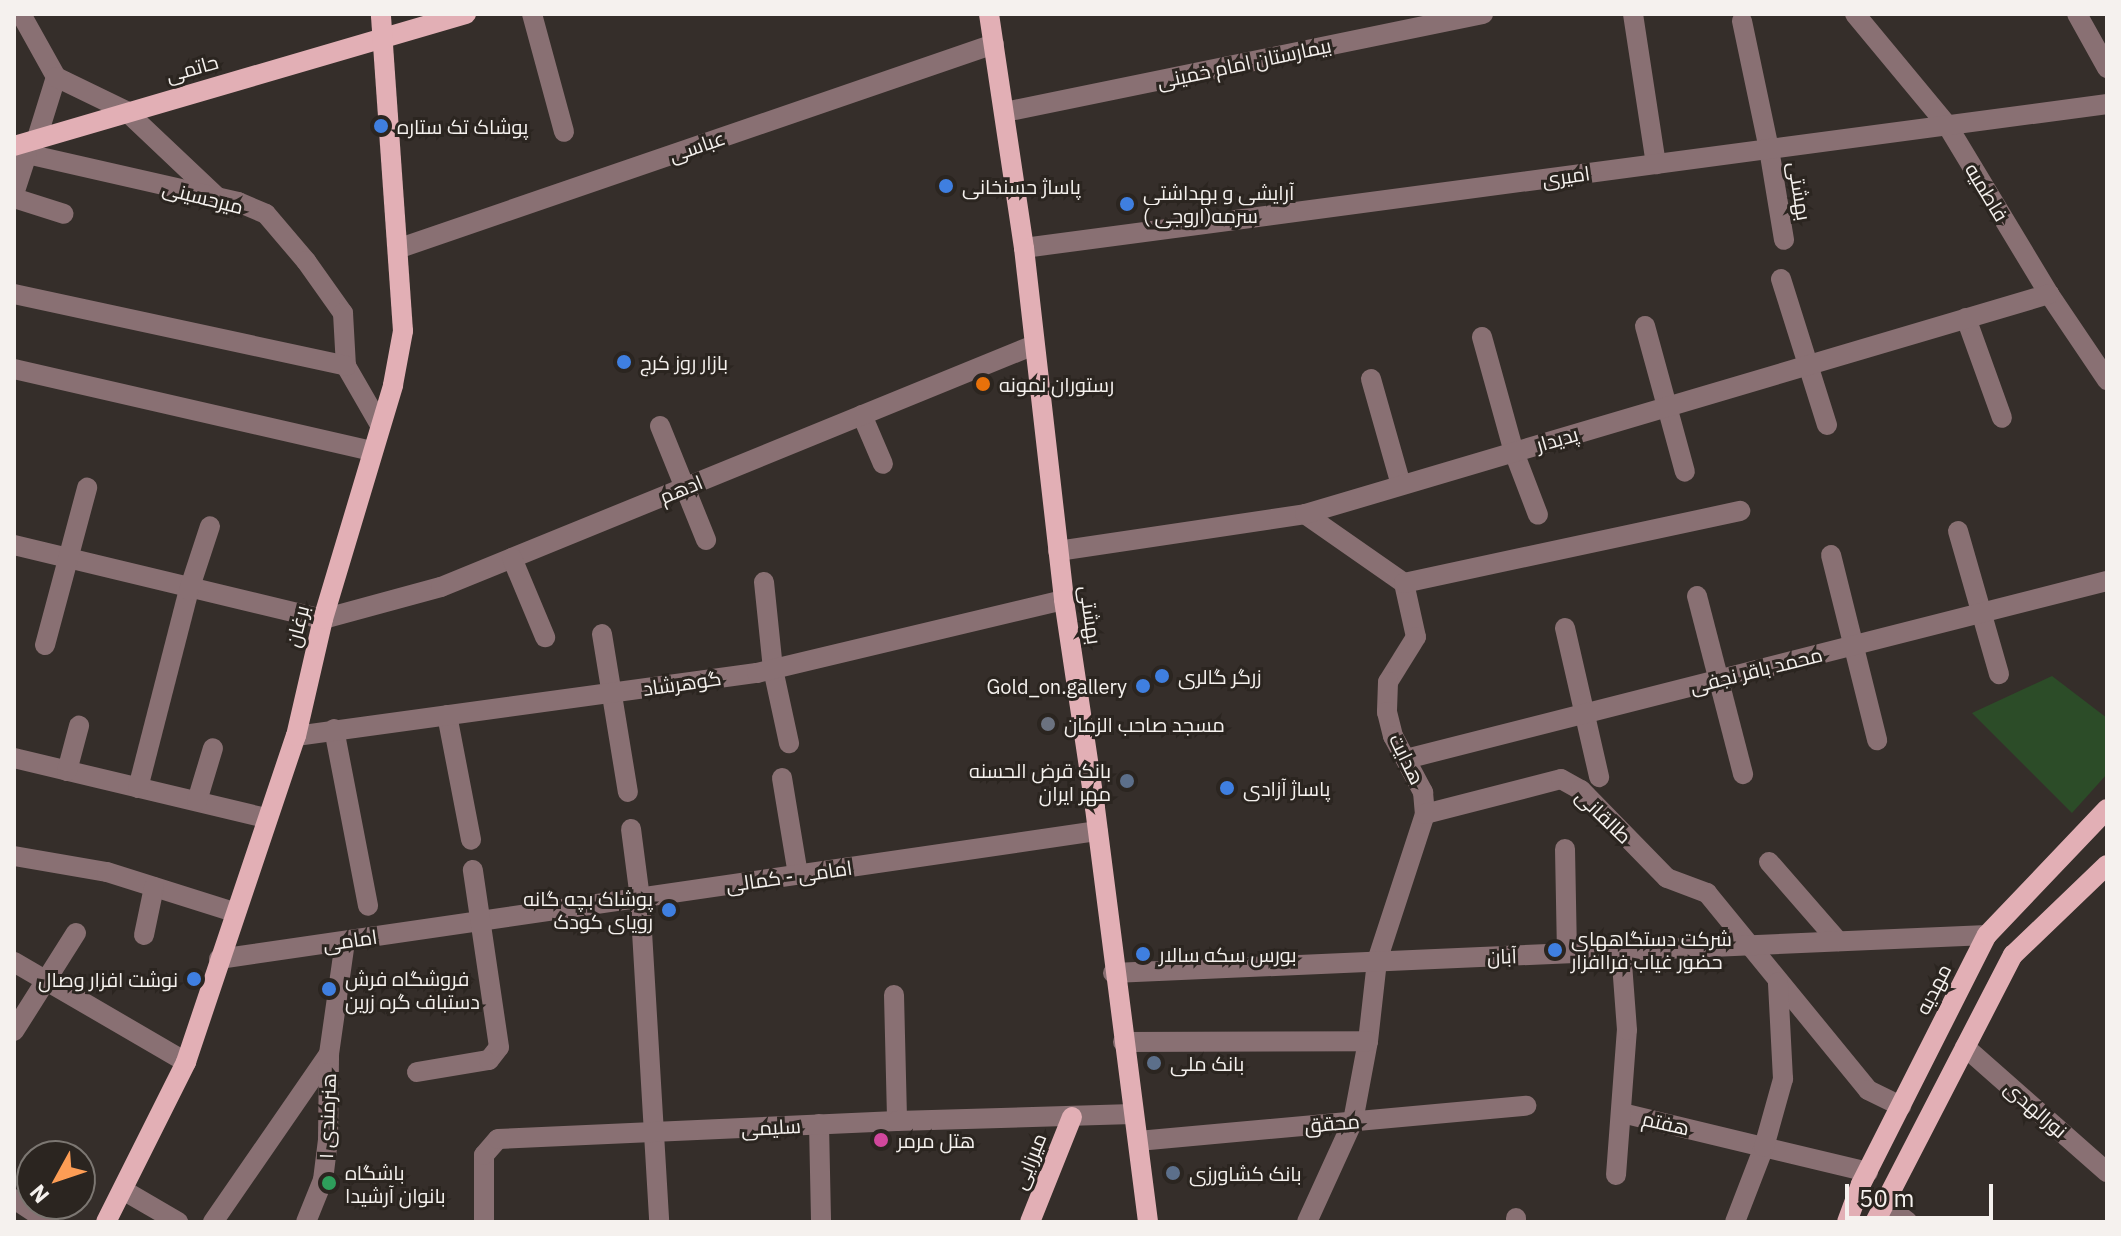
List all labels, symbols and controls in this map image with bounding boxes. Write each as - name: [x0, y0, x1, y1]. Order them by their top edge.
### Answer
- street label: بیمارستان امام خمینی: [1155, 33, 1333, 93]
- street label: حاتمی: [163, 49, 221, 87]
- place label: پوشاک تک ستاره: [397, 114, 528, 138]
- marker: پوشاک تک ستاره: [372, 117, 390, 135]
- street label: عباسی: [666, 125, 728, 167]
- street label: فاطمیه: [1960, 158, 2014, 226]
- street label: بهشتی: [1784, 160, 1816, 222]
- street label: امیری: [1541, 161, 1591, 191]
- place label: پاساژ حسنخانی: [962, 174, 1081, 198]
- street label: میرحسینی: [160, 175, 246, 219]
- marker: پاساژ حسنخانی: [937, 177, 955, 195]
- place label: آرایشی و بهداشتی سرمه(اروجی ): [1143, 180, 1294, 227]
- marker: آرایشی و بهداشتی سرمه(اروجی ): [1118, 195, 1136, 213]
- place label: بازار روز کرج: [640, 350, 728, 374]
- marker: بازار روز کرج: [615, 353, 633, 371]
- place label: رستوران نمونه: [999, 372, 1114, 396]
- marker: رستوران نمونه: [974, 375, 992, 393]
- street label: پدیدار: [1533, 422, 1581, 456]
- street label: ادهم: [656, 470, 706, 508]
- street label: بهشتی: [1075, 584, 1107, 646]
- street label: برغان: [280, 603, 314, 649]
- street label: محمد باقر نجفی: [1687, 642, 1825, 698]
- place label: زرگر گالری: [1178, 664, 1262, 688]
- street label: گوهرشاد: [641, 666, 723, 700]
- marker: زرگر گالری: [1153, 667, 1171, 685]
- place label: Gold_on.gallery: [986, 674, 1127, 698]
- marker: Gold_on.gallery: [1134, 677, 1152, 695]
- place label: مسجد صاحب الزمان: [1064, 712, 1225, 736]
- marker: مسجد صاحب الزمان: [1039, 715, 1057, 733]
- street label: هدایت: [1384, 730, 1430, 788]
- place label: بانک قرض الحسنه مهر ایران: [969, 758, 1111, 805]
- marker: بانک قرض الحسنه مهر ایران: [1118, 772, 1136, 790]
- place label: پاساژ آزادی: [1243, 776, 1330, 800]
- marker: پاساژ آزادی: [1218, 779, 1236, 797]
- street label: طالقانی: [1571, 784, 1637, 848]
- street label: امامی - کمالی: [724, 855, 854, 897]
- place label: پوشاک بچه گانه رویای کودک: [523, 886, 653, 933]
- marker: پوشاک بچه گانه رویای کودک: [660, 901, 678, 919]
- street label: امامی: [321, 924, 379, 956]
- place label: شرکت دستگاههای حضور غیاب فراافزار: [1571, 926, 1732, 973]
- marker: شرکت دستگاههای حضور غیاب فراافزار: [1546, 941, 1564, 959]
- place label: بورس سکه سالار: [1159, 942, 1297, 966]
- street label: آبان: [1487, 943, 1517, 969]
- marker: بورس سکه سالار: [1134, 945, 1152, 963]
- street label: مهدیه: [1910, 960, 1956, 1018]
- place label: فروشگاه فرش دستباف گره زرین: [345, 966, 480, 1013]
- place label: نوشت افزار وصال: [38, 967, 178, 991]
- marker: نوشت افزار وصال: [185, 970, 203, 988]
- marker: فروشگاه فرش دستباف گره زرین: [320, 980, 338, 998]
- place label: بانک ملی: [1170, 1051, 1244, 1075]
- marker: بانک ملی: [1145, 1054, 1163, 1072]
- street label: هنرمندی ۱: [314, 1073, 340, 1159]
- street label: نورالهدی: [2000, 1075, 2072, 1143]
- street label: هفتم: [1640, 1106, 1692, 1140]
- street label: محقق: [1303, 1109, 1361, 1137]
- street label: سلیمی: [741, 1113, 801, 1141]
- place label: هتل مرمر: [897, 1128, 975, 1152]
- street label: میرزایی: [1007, 1129, 1051, 1193]
- marker: هتل مرمر: [872, 1131, 890, 1149]
- north arrow: [16, 1140, 96, 1220]
- place label: باشگاه بانوان آرشیدا: [345, 1160, 446, 1207]
- place label: بانک کشاورزی: [1189, 1161, 1302, 1185]
- marker: بانک کشاورزی: [1164, 1164, 1182, 1182]
- scale bar: [1849, 1168, 1997, 1218]
- marker: باشگاه بانوان آرشیدا: [320, 1174, 338, 1192]
- text: N: [23, 1179, 55, 1210]
- text: 50 m: [1859, 1182, 1914, 1214]

